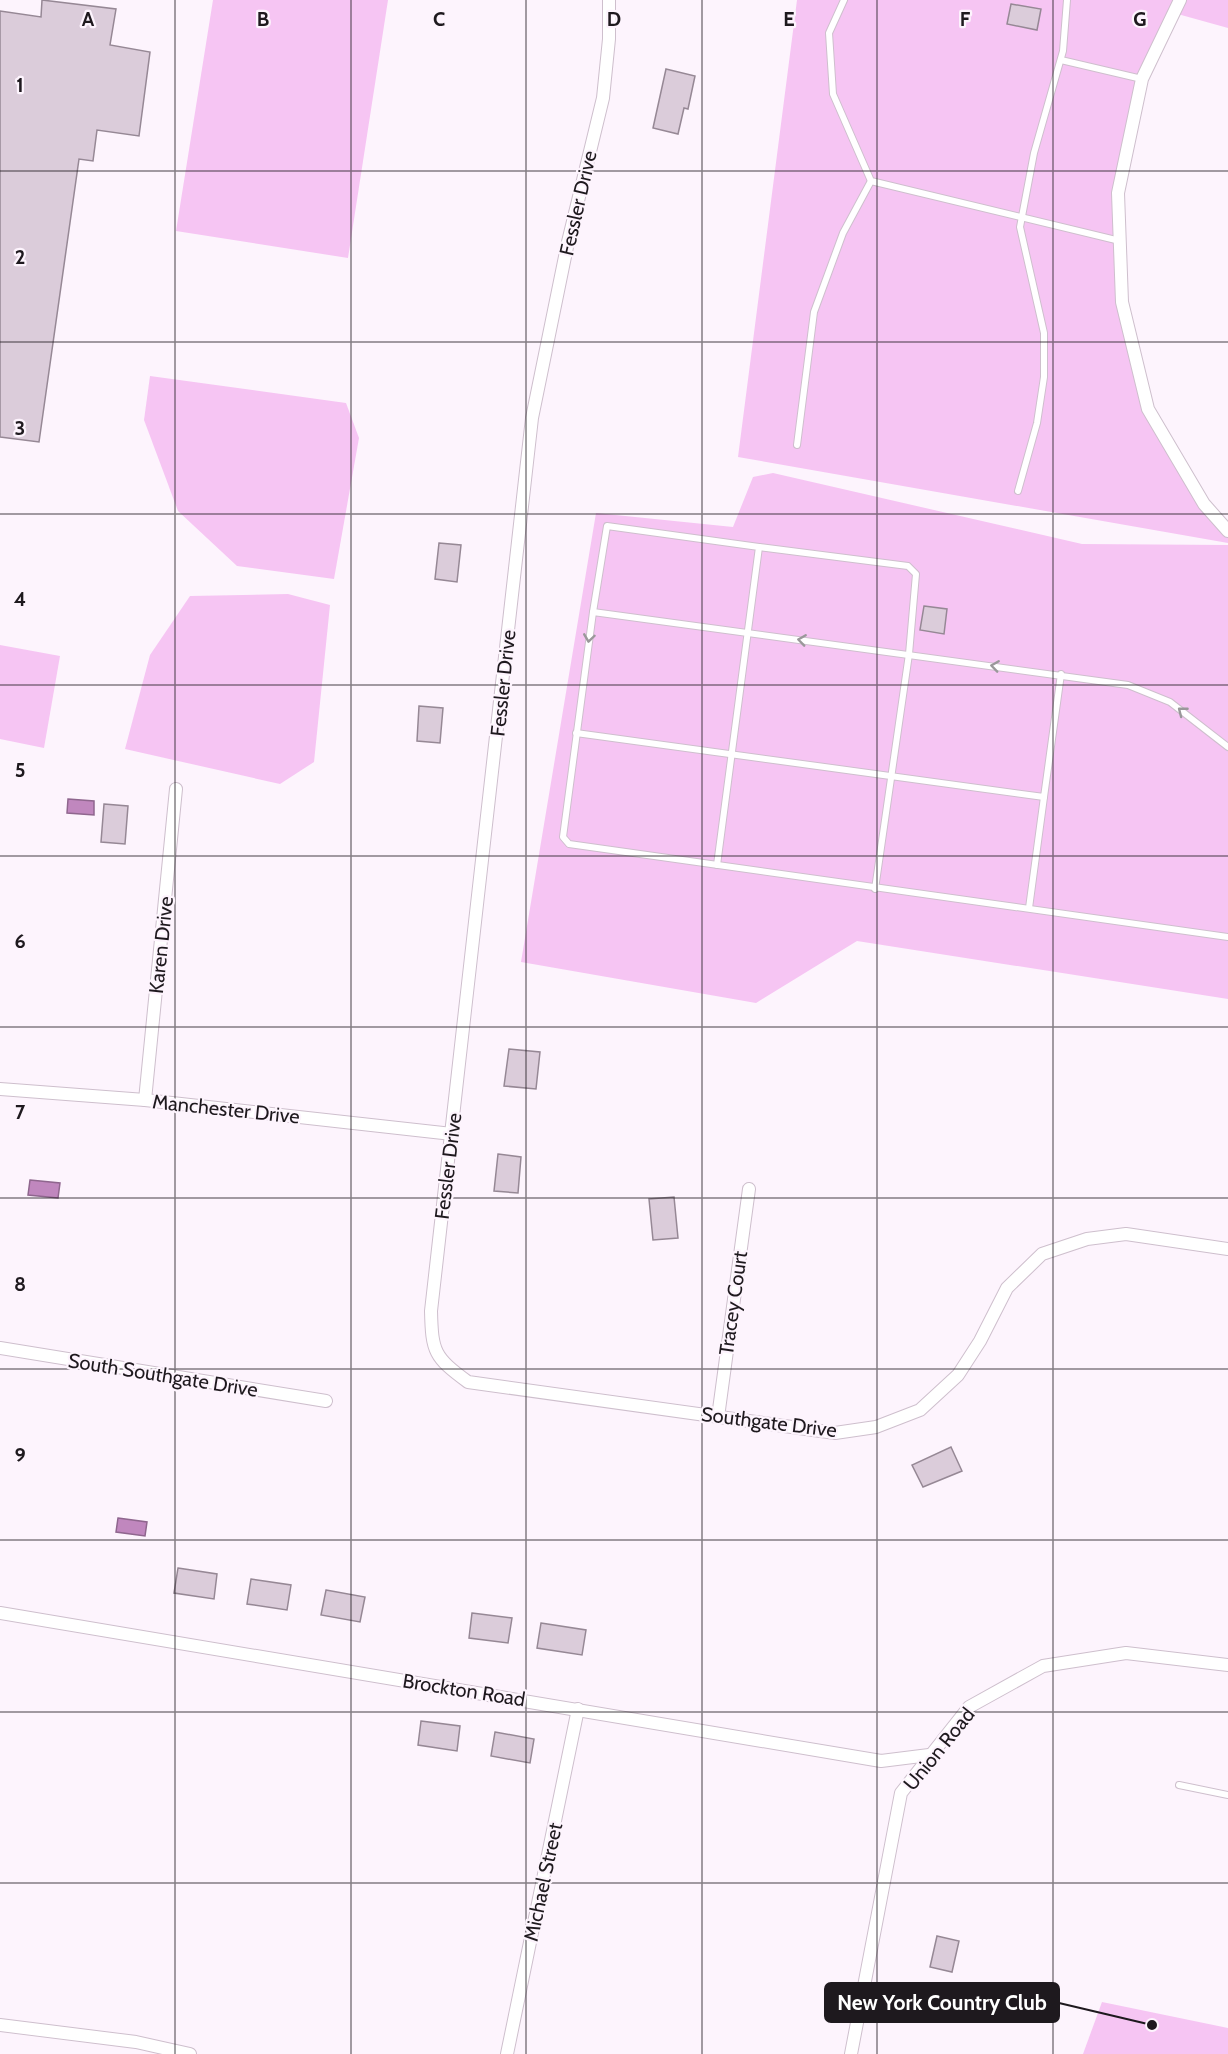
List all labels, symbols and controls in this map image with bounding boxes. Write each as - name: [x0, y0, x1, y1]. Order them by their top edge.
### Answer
- text: A: [82, 7, 95, 31]
- text: B: [257, 7, 269, 31]
- text: C: [433, 7, 445, 31]
- text: D: [607, 7, 621, 31]
- text: E: [783, 7, 795, 31]
- text: F: [960, 7, 971, 31]
- text: G: [1133, 7, 1147, 31]
- text: 1: [16, 73, 24, 97]
- street label: Fessler Drive: [554, 148, 602, 258]
- text: 2: [15, 245, 25, 269]
- text: 3: [15, 416, 25, 440]
- text: 4: [14, 587, 26, 611]
- street label: Fessler Drive: [485, 629, 521, 737]
- one-way arrow: [584, 634, 596, 643]
- one-way arrow: [797, 634, 806, 646]
- one-way arrow: [990, 660, 1000, 672]
- one-way arrow: [1178, 707, 1189, 718]
- text: 5: [15, 758, 25, 782]
- street label: Karen Drive: [144, 895, 178, 995]
- text: 6: [14, 929, 26, 953]
- street label: Manchester Drive: [151, 1089, 301, 1129]
- text: 7: [15, 1100, 26, 1124]
- street label: Fessler Drive: [430, 1111, 466, 1221]
- street label: Tracey Court: [714, 1249, 752, 1357]
- text: 8: [14, 1272, 26, 1296]
- street label: South Southgate Drive: [66, 1348, 260, 1402]
- street label: Southgate Drive: [700, 1402, 838, 1442]
- text: 9: [14, 1443, 26, 1467]
- street label: Brockton Road: [401, 1668, 527, 1712]
- street label: Union Road: [898, 1703, 980, 1795]
- street label: Michael Street: [519, 1820, 567, 1944]
- callout: New York Country Club: [825, 1983, 1059, 2022]
- text: New York Country Club: [837, 1990, 1047, 2015]

